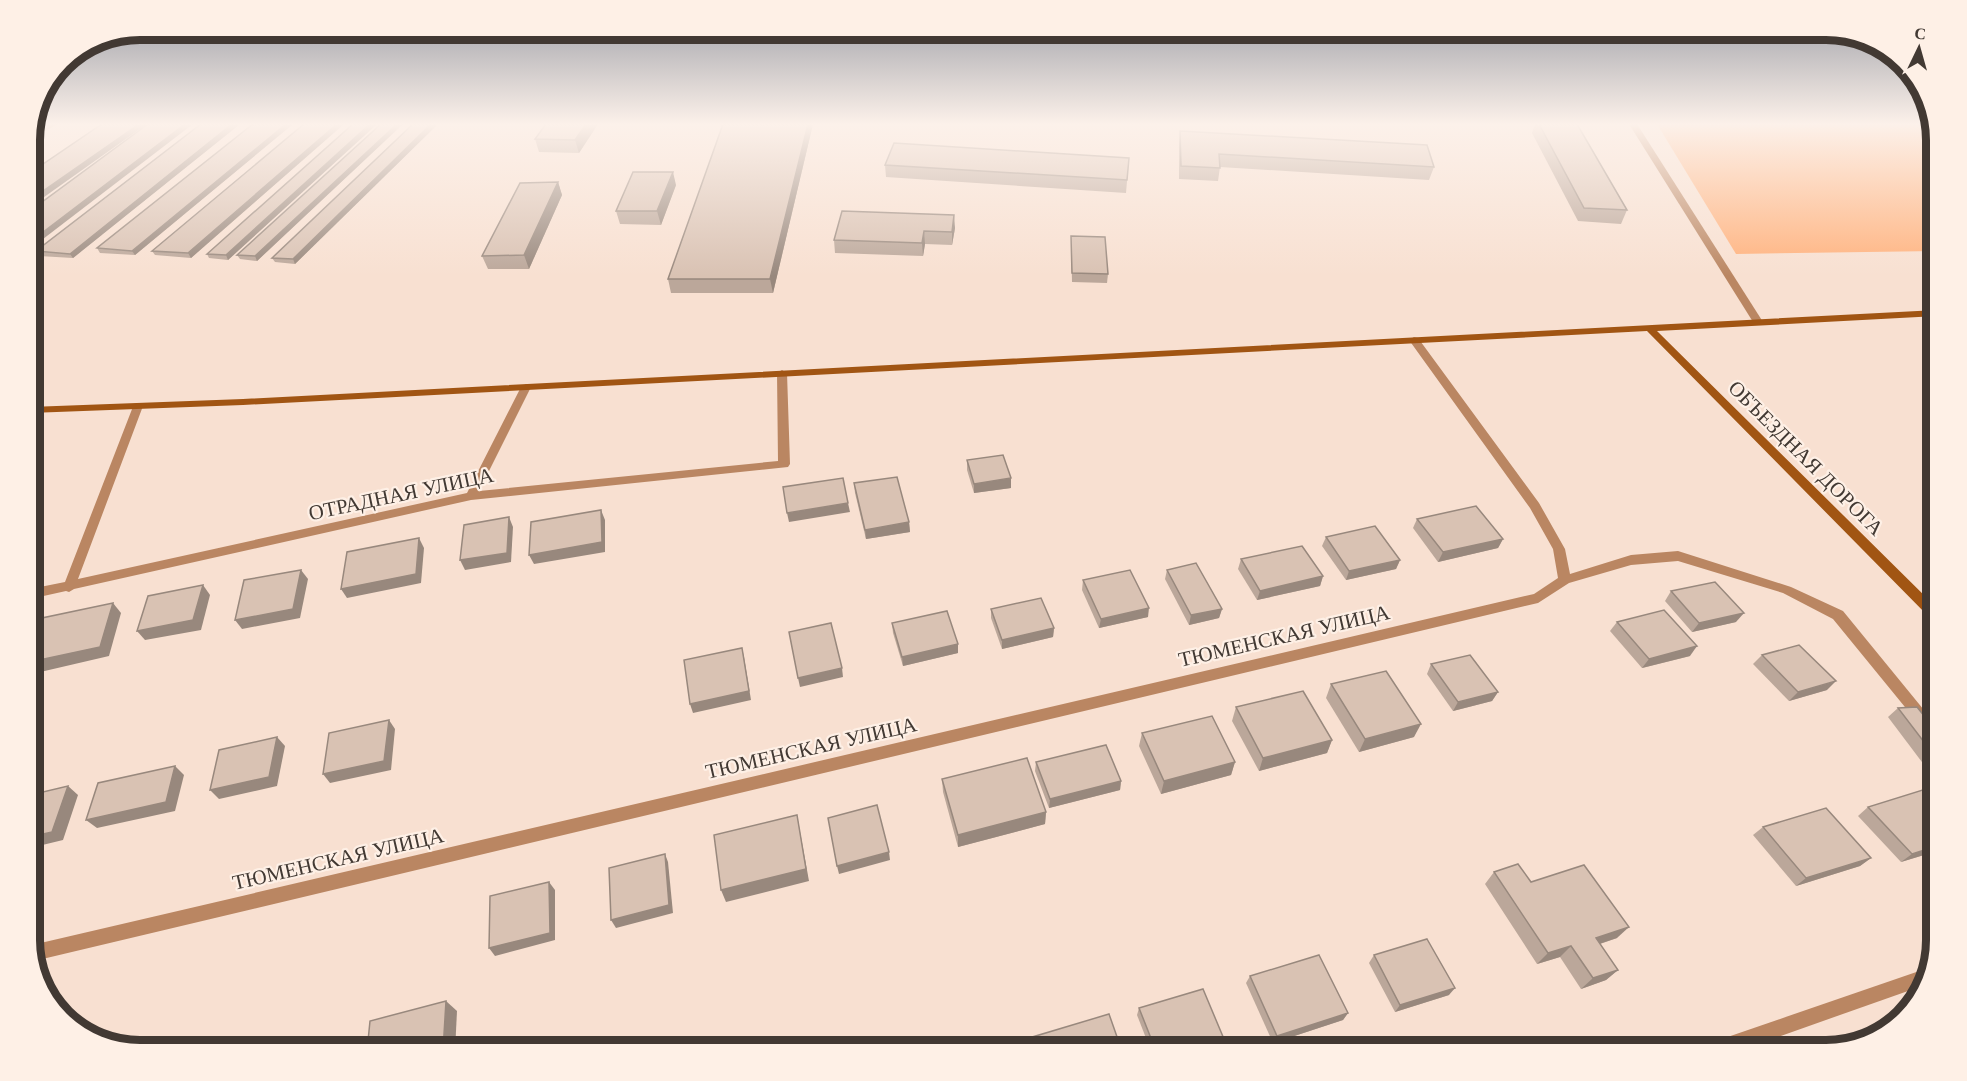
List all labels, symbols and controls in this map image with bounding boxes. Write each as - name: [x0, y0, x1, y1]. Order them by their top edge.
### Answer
- north arrow: [1889, 18, 1949, 78]
- text: С: [1914, 25, 1927, 43]
- street label: ОБЪЕЗДНАЯ ДОРОГА: [1724, 376, 1889, 541]
- street label: ОТРАДНАЯ УЛИЦА: [306, 463, 496, 525]
- street label: ТЮМЕНСКАЯ УЛИЦА: [1176, 600, 1393, 672]
- street label: ТЮМЕНСКАЯ УЛИЦА: [703, 712, 920, 784]
- street label: ТЮМЕНСКАЯ УЛИЦА: [230, 823, 447, 895]

